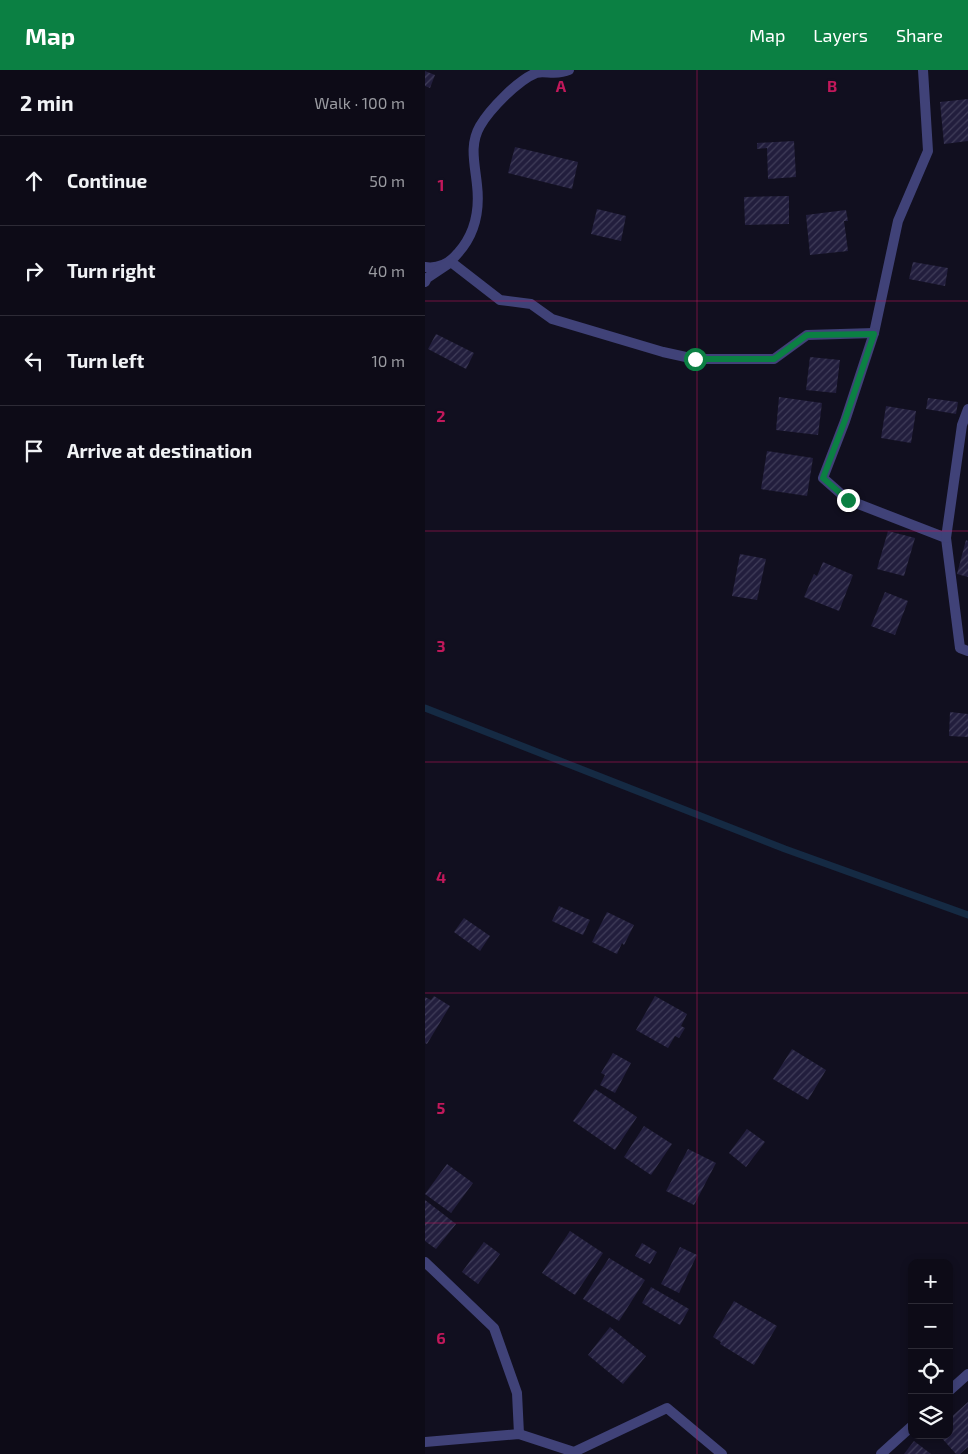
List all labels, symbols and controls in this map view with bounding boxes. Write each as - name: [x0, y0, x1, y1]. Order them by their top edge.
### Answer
- text: Map: [25, 21, 75, 50]
- text: Map: [749, 24, 785, 46]
- text: Layers: [813, 24, 868, 46]
- text: Share: [896, 24, 943, 46]
- text: A: [556, 76, 567, 95]
- text: B: [827, 76, 837, 95]
- text: 2 min: [20, 90, 74, 115]
- text: Walk · 100 m: [314, 93, 405, 112]
- icon: ahead: [20, 167, 48, 195]
- text: Continue: [67, 169, 147, 192]
- text: 50 m: [369, 171, 405, 190]
- text: 1: [438, 175, 444, 194]
- icon: right: [20, 257, 48, 285]
- text: Turn right: [67, 259, 155, 282]
- text: 40 m: [368, 261, 405, 280]
- icon: left: [20, 347, 48, 375]
- route start: [684, 348, 707, 371]
- text: Turn left: [67, 349, 144, 372]
- text: 10 m: [371, 351, 405, 370]
- text: 2: [436, 406, 446, 425]
- icon: arrive: [20, 437, 48, 465]
- text: Arrive at destination: [67, 439, 252, 462]
- route end: [837, 489, 860, 512]
- text: 3: [436, 636, 446, 655]
- text: 4: [436, 867, 446, 886]
- text: 5: [437, 1098, 446, 1117]
- map controls: [908, 1259, 953, 1439]
- button: +: [908, 1259, 953, 1304]
- button: −: [908, 1304, 953, 1349]
- text: 6: [436, 1328, 446, 1347]
- button: locate: [908, 1349, 953, 1394]
- button: layers: [908, 1394, 953, 1439]

